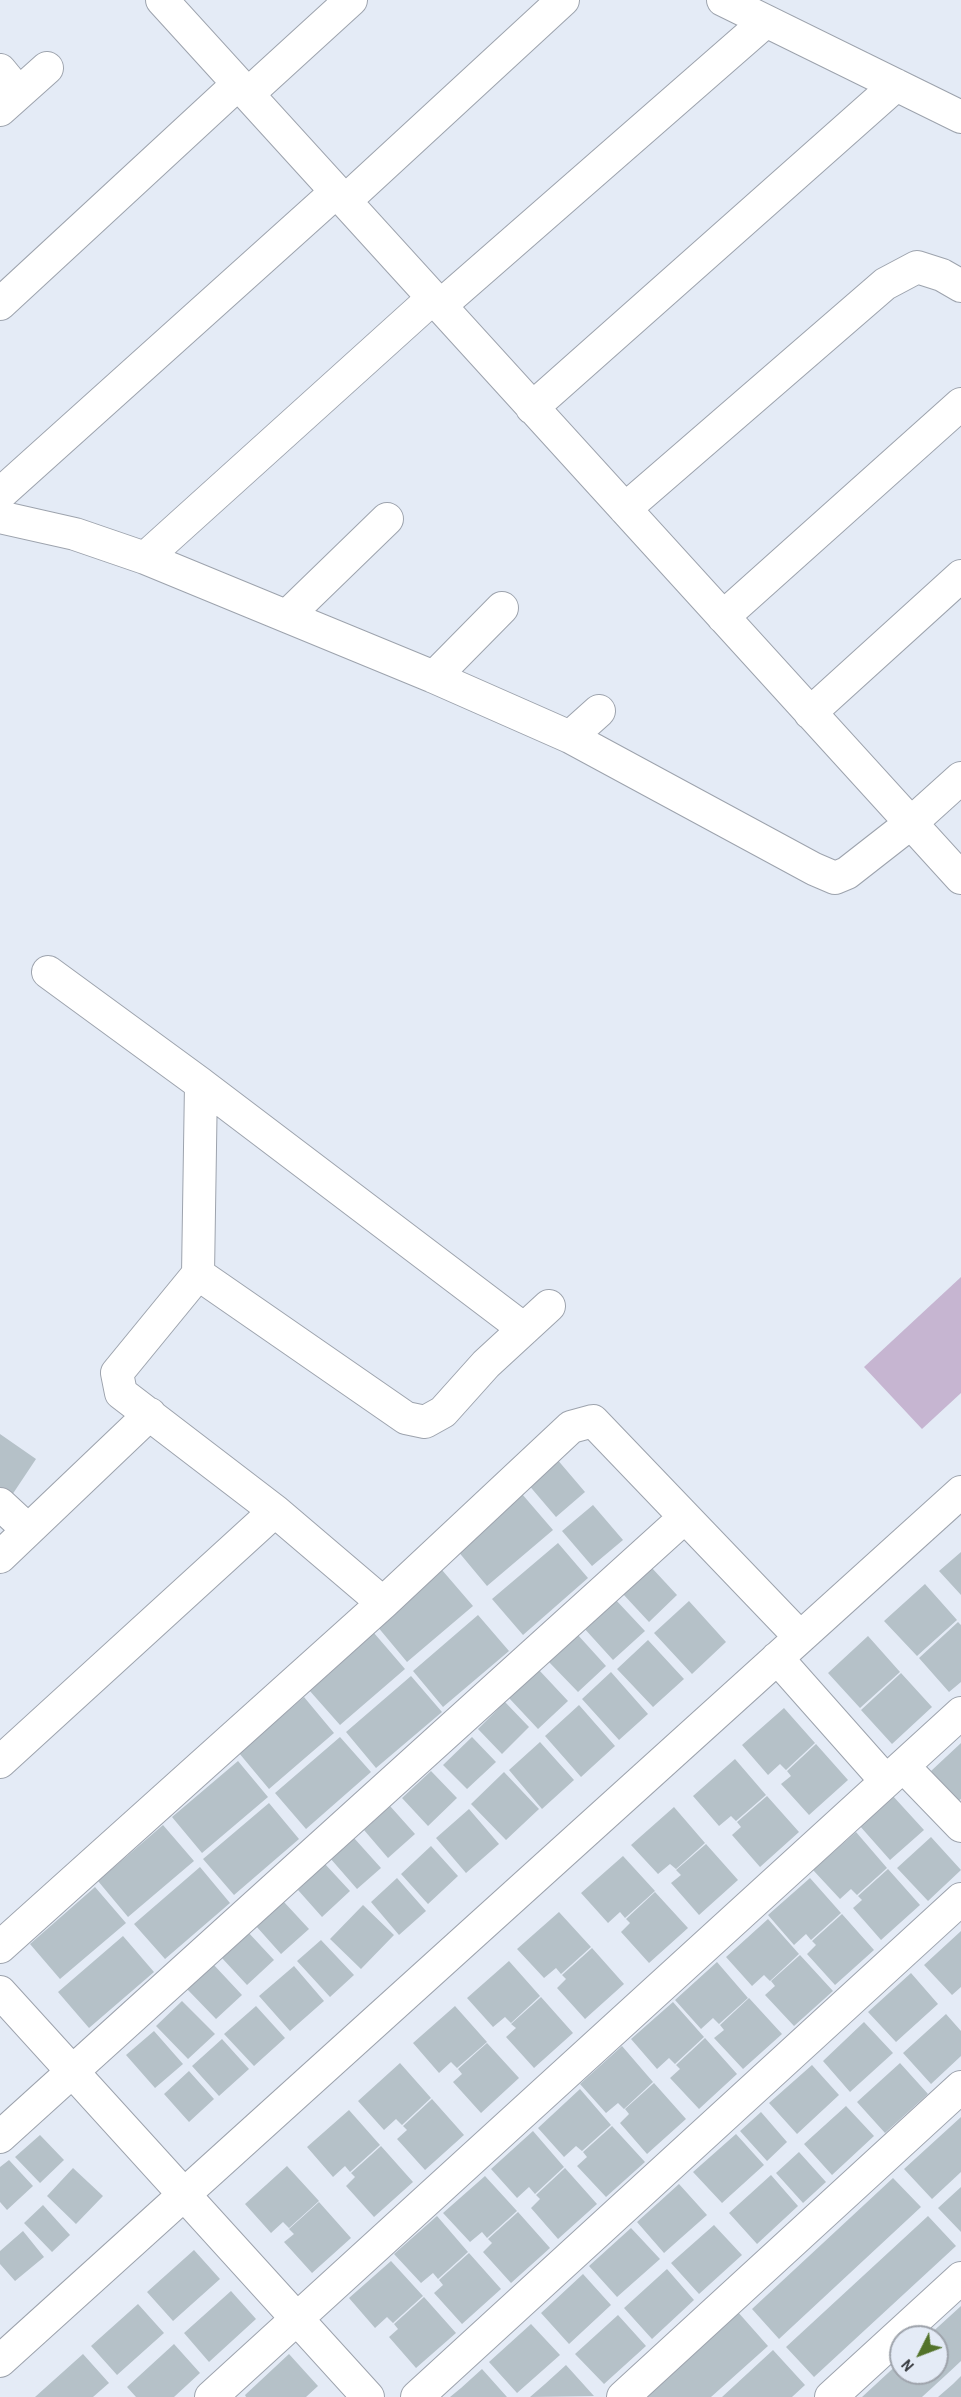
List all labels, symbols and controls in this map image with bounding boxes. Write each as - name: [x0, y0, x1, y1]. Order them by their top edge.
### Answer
- north arrow: [889, 2325, 949, 2385]
- text: N: [896, 2355, 918, 2377]

